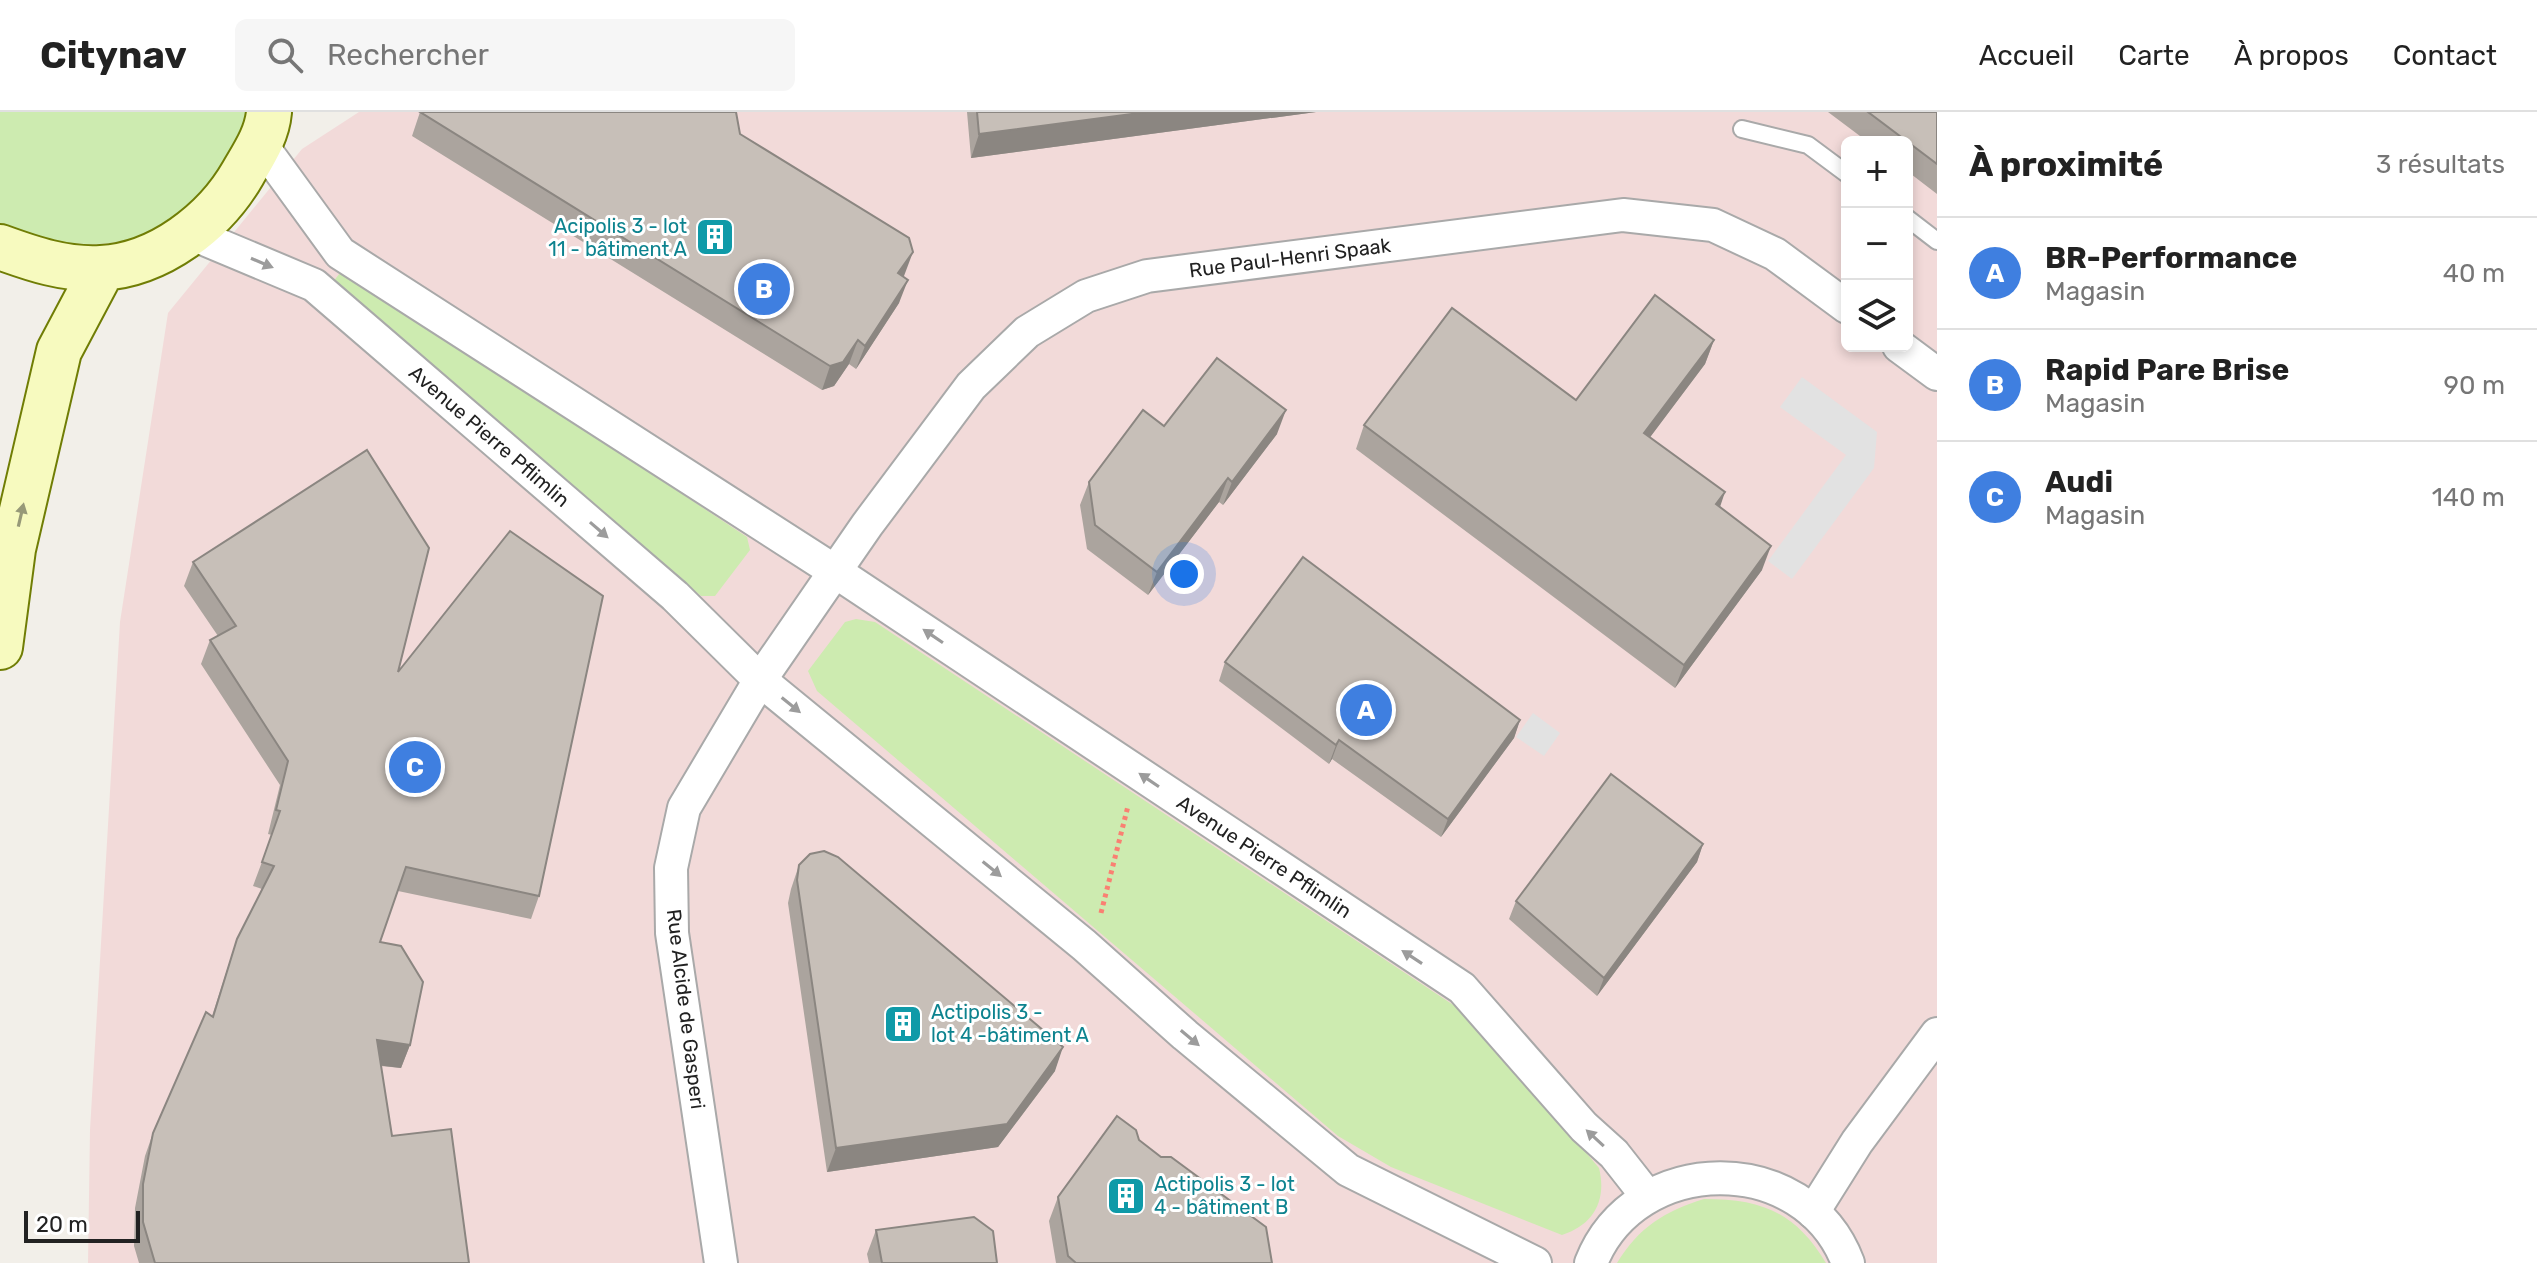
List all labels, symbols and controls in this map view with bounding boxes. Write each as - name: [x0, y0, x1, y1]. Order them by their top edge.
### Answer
- search box: [235, 19, 795, 91]
- text: Citynav: [40, 32, 187, 78]
- icon: search: [263, 33, 307, 77]
- text: Rechercher: [327, 37, 489, 73]
- text: Accueil: [1979, 39, 2074, 72]
- text: Carte: [2118, 39, 2190, 72]
- text: À propos: [2234, 39, 2349, 72]
- text: Contact: [2393, 39, 2497, 72]
- map controls: [1841, 136, 1913, 352]
- button: +: [1841, 136, 1913, 208]
- text: À proximité: [1969, 144, 2163, 185]
- text: 3 résultats: [2376, 149, 2505, 180]
- button: −: [1841, 208, 1913, 280]
- place label: Acipolis 3 - lot 11 - bâtiment A: [548, 214, 687, 261]
- building icon: Acipolis 3 - lot 11 - bâtiment A: [694, 216, 736, 258]
- street label: Rue Paul-Henri Spaak: [1188, 233, 1393, 283]
- text: BR-Performance: [2045, 240, 2297, 276]
- one-way arrow: [250, 257, 274, 270]
- text: A: [1986, 258, 2004, 289]
- text: 40 m: [2443, 258, 2505, 289]
- pin: B: [738, 259, 790, 319]
- text: Magasin: [2045, 276, 2145, 307]
- button: layers: [1841, 280, 1913, 352]
- text: Rapid Pare Brise: [2045, 352, 2289, 388]
- street label: Avenue Pierre Pflimlin: [404, 360, 575, 512]
- text: B: [1986, 370, 2004, 401]
- text: 90 m: [2444, 370, 2505, 401]
- text: Magasin: [2045, 388, 2145, 419]
- text: Audi: [2045, 464, 2113, 500]
- text: C: [1986, 482, 2004, 513]
- text: 140 m: [2432, 482, 2505, 513]
- text: Magasin: [2045, 500, 2145, 531]
- one-way arrow: [15, 502, 28, 527]
- one-way arrow: [588, 521, 608, 538]
- your location: [1164, 554, 1204, 594]
- one-way arrow: [922, 629, 944, 644]
- pin: A: [1340, 680, 1392, 740]
- one-way arrow: [781, 696, 801, 713]
- pin: C: [389, 737, 441, 797]
- one-way arrow: [1139, 773, 1160, 788]
- street label: Avenue Pierre Pflimlin: [1173, 790, 1356, 923]
- one-way arrow: [982, 861, 1002, 877]
- street label: Rue Alcide de Gasperi: [662, 908, 710, 1110]
- one-way arrow: [1401, 949, 1422, 964]
- place label: Actipolis 3 - lot 4 -bâtiment A: [931, 1000, 1089, 1047]
- building icon: Actipolis 3 - lot 4 -bâtiment A: [882, 1003, 924, 1045]
- one-way arrow: [1180, 1029, 1199, 1047]
- one-way arrow: [1586, 1129, 1605, 1147]
- place label: Actipolis 3 - lot 4 - bâtiment B: [1154, 1172, 1295, 1219]
- building icon: Actipolis 3 - lot 4 - bâtiment B: [1105, 1175, 1147, 1217]
- scale bar: [24, 1207, 140, 1243]
- text: 20 m: [36, 1211, 88, 1238]

